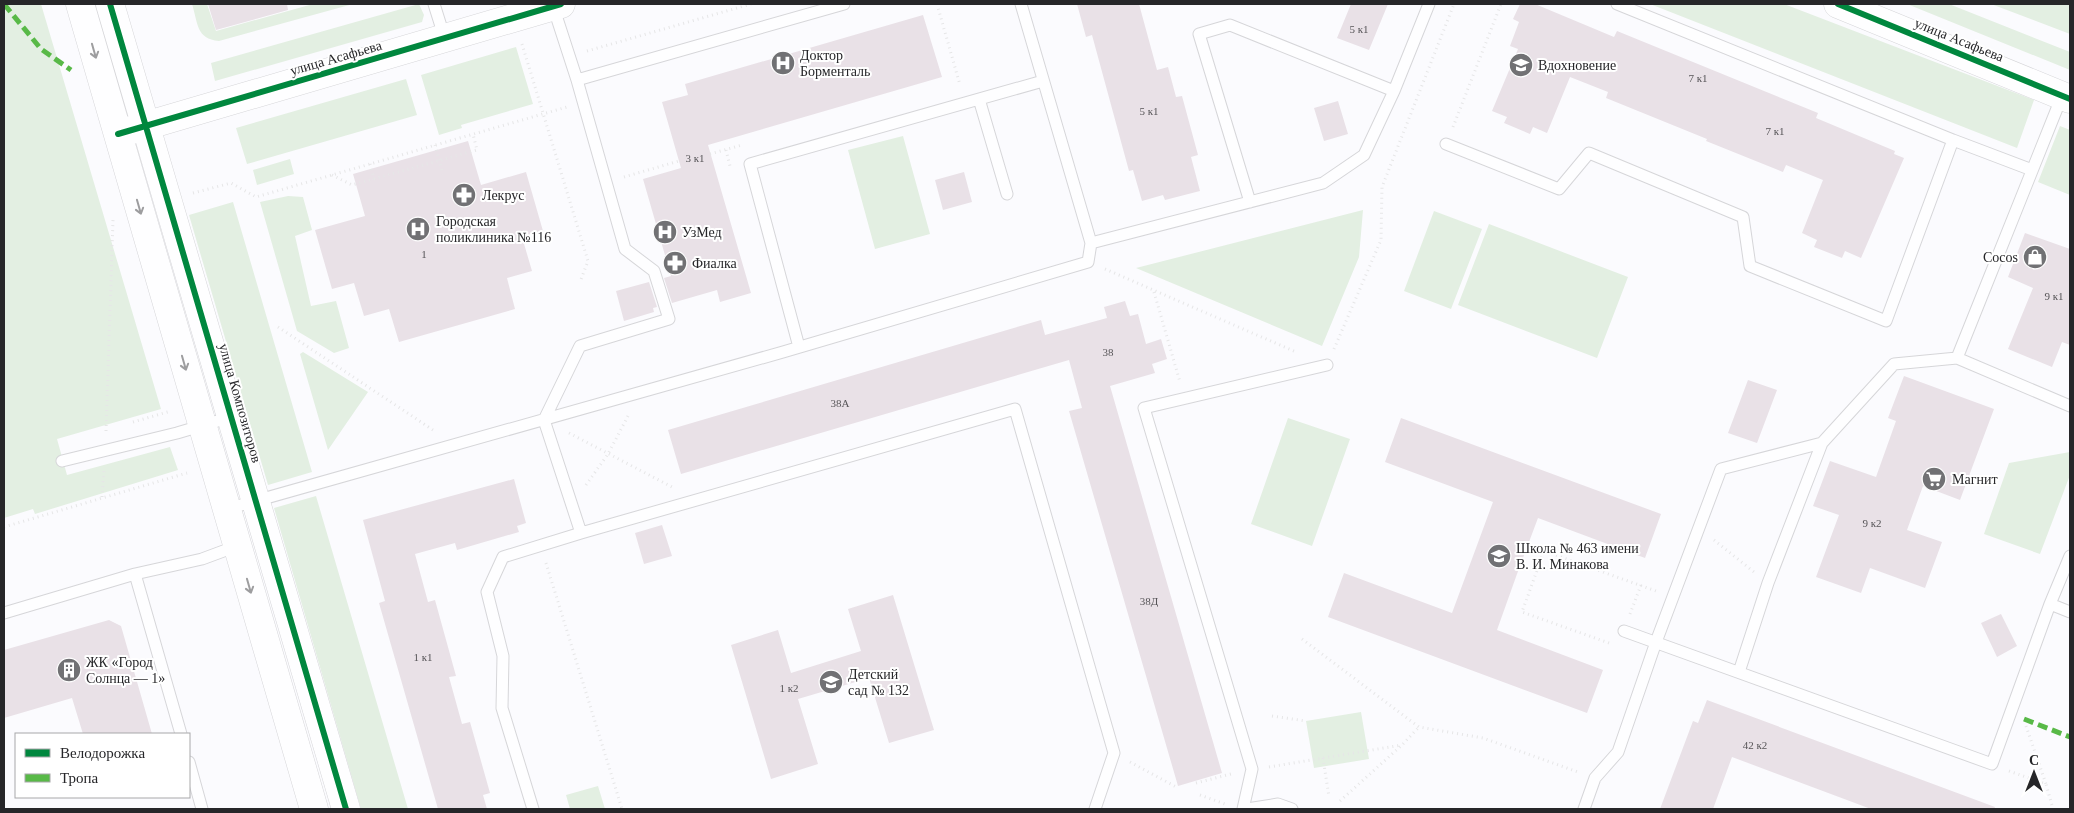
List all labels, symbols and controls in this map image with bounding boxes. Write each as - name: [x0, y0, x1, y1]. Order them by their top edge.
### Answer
- street label: улица Асафьева: [1912, 15, 2006, 65]
- house number: 5 к1: [1349, 23, 1369, 35]
- street label: улица Асафьева: [288, 38, 384, 78]
- one-way arrow: [89, 42, 99, 58]
- place label: Доктор Борменталь: [800, 48, 870, 79]
- hospital icon: Доктор Борменталь: [770, 50, 796, 76]
- school or university icon: Вдохновение: [1508, 52, 1534, 78]
- place label: Вдохновение: [1538, 58, 1616, 73]
- house number: 7 к1: [1688, 72, 1708, 84]
- house number: 5 к1: [1139, 105, 1159, 117]
- house number: 7 к1: [1765, 125, 1785, 137]
- house number: 3 к1: [685, 152, 705, 164]
- pharmacy icon: Лекрус: [451, 182, 477, 208]
- place label: Лекрус: [482, 188, 524, 203]
- one-way arrow: [135, 198, 144, 214]
- place label: Городская поликлиника №116: [436, 214, 551, 245]
- hospital icon: Городская поликлиника №116: [405, 216, 431, 242]
- hospital icon: УзМед: [652, 219, 678, 245]
- place label: УзМед: [682, 225, 722, 240]
- shop icon: Cocos: [2022, 244, 2048, 270]
- house number: 1: [421, 248, 427, 260]
- pharmacy icon: Фиалка: [662, 250, 688, 276]
- place label: Cocos: [1983, 250, 2018, 265]
- place label: Фиалка: [692, 256, 737, 271]
- house number: 9 к1: [2044, 290, 2064, 302]
- street label: улица Композиторов: [216, 342, 264, 465]
- house number: 38: [1103, 346, 1114, 358]
- one-way arrow: [180, 354, 190, 370]
- house number: 38А: [831, 397, 850, 409]
- supermarket icon: Магнит: [1921, 466, 1947, 492]
- place label: Магнит: [1952, 472, 1998, 487]
- house number: 9 к2: [1862, 517, 1882, 529]
- place label: Школа № 463 имени В. И. Минакова: [1516, 541, 1639, 572]
- school or university icon: Школа № 463 имени В. И. Минакова: [1486, 543, 1512, 569]
- one-way arrow: [245, 578, 255, 594]
- house number: 38Д: [1140, 595, 1159, 607]
- house number: 1 к1: [413, 651, 433, 663]
- place label: ЖК «Город Солнца — 1»: [86, 655, 165, 686]
- building icon: ЖК «Город Солнца — 1»: [56, 657, 82, 683]
- place label: Детский сад № 132: [848, 667, 909, 698]
- school or university icon: Детский сад № 132: [818, 669, 844, 695]
- house number: 1 к2: [779, 682, 799, 694]
- legend: [15, 733, 190, 798]
- house number: 42 к2: [1743, 739, 1767, 751]
- text: Велодорожка: [60, 745, 145, 761]
- north arrow: [2009, 748, 2059, 798]
- text: С: [2029, 753, 2039, 768]
- text: Тропа: [60, 770, 99, 786]

